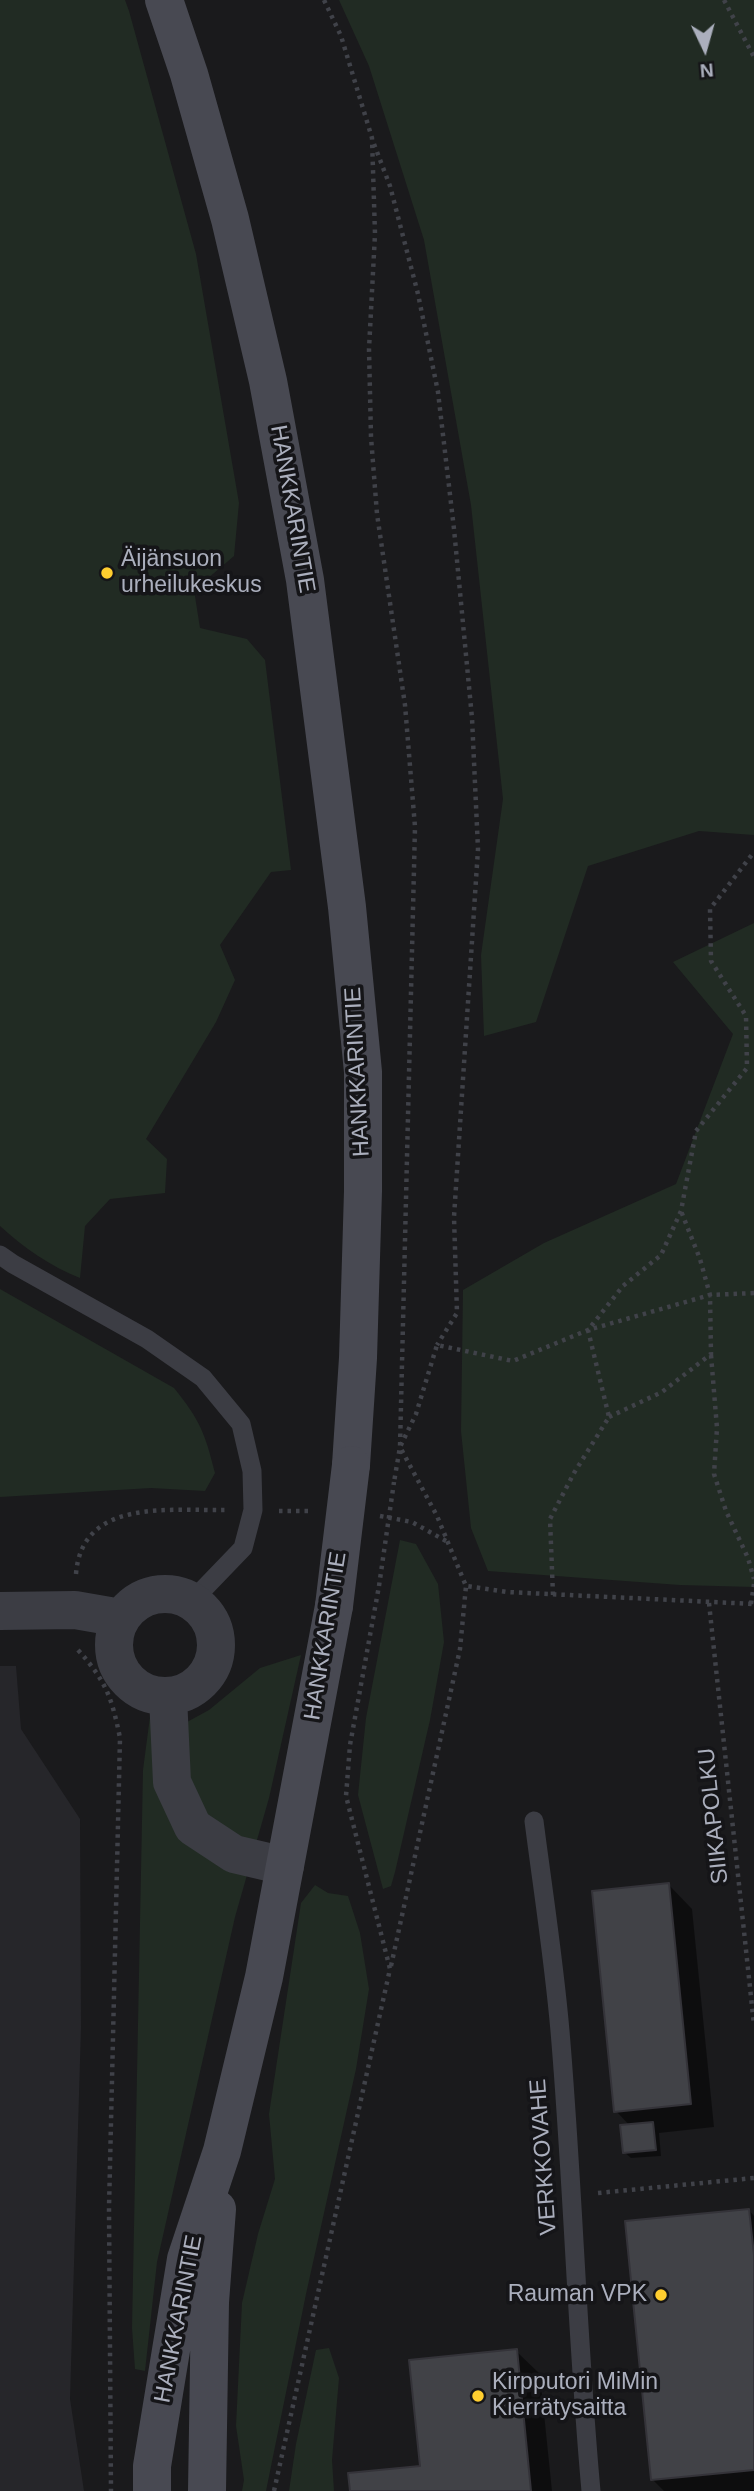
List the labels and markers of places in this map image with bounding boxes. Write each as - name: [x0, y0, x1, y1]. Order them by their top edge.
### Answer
- place label: Äijänsuon urheilukeskus: [121, 546, 262, 600]
- marker: Äijänsuon urheilukeskus: [99, 565, 115, 581]
- place label: Rauman VPK: [508, 2281, 647, 2309]
- marker: Rauman VPK: [653, 2287, 669, 2303]
- place label: Kirpputori MiMin Kierrätysaitta: [492, 2369, 658, 2423]
- marker: Kirpputori MiMin Kierrätysaitta: [470, 2388, 486, 2404]

